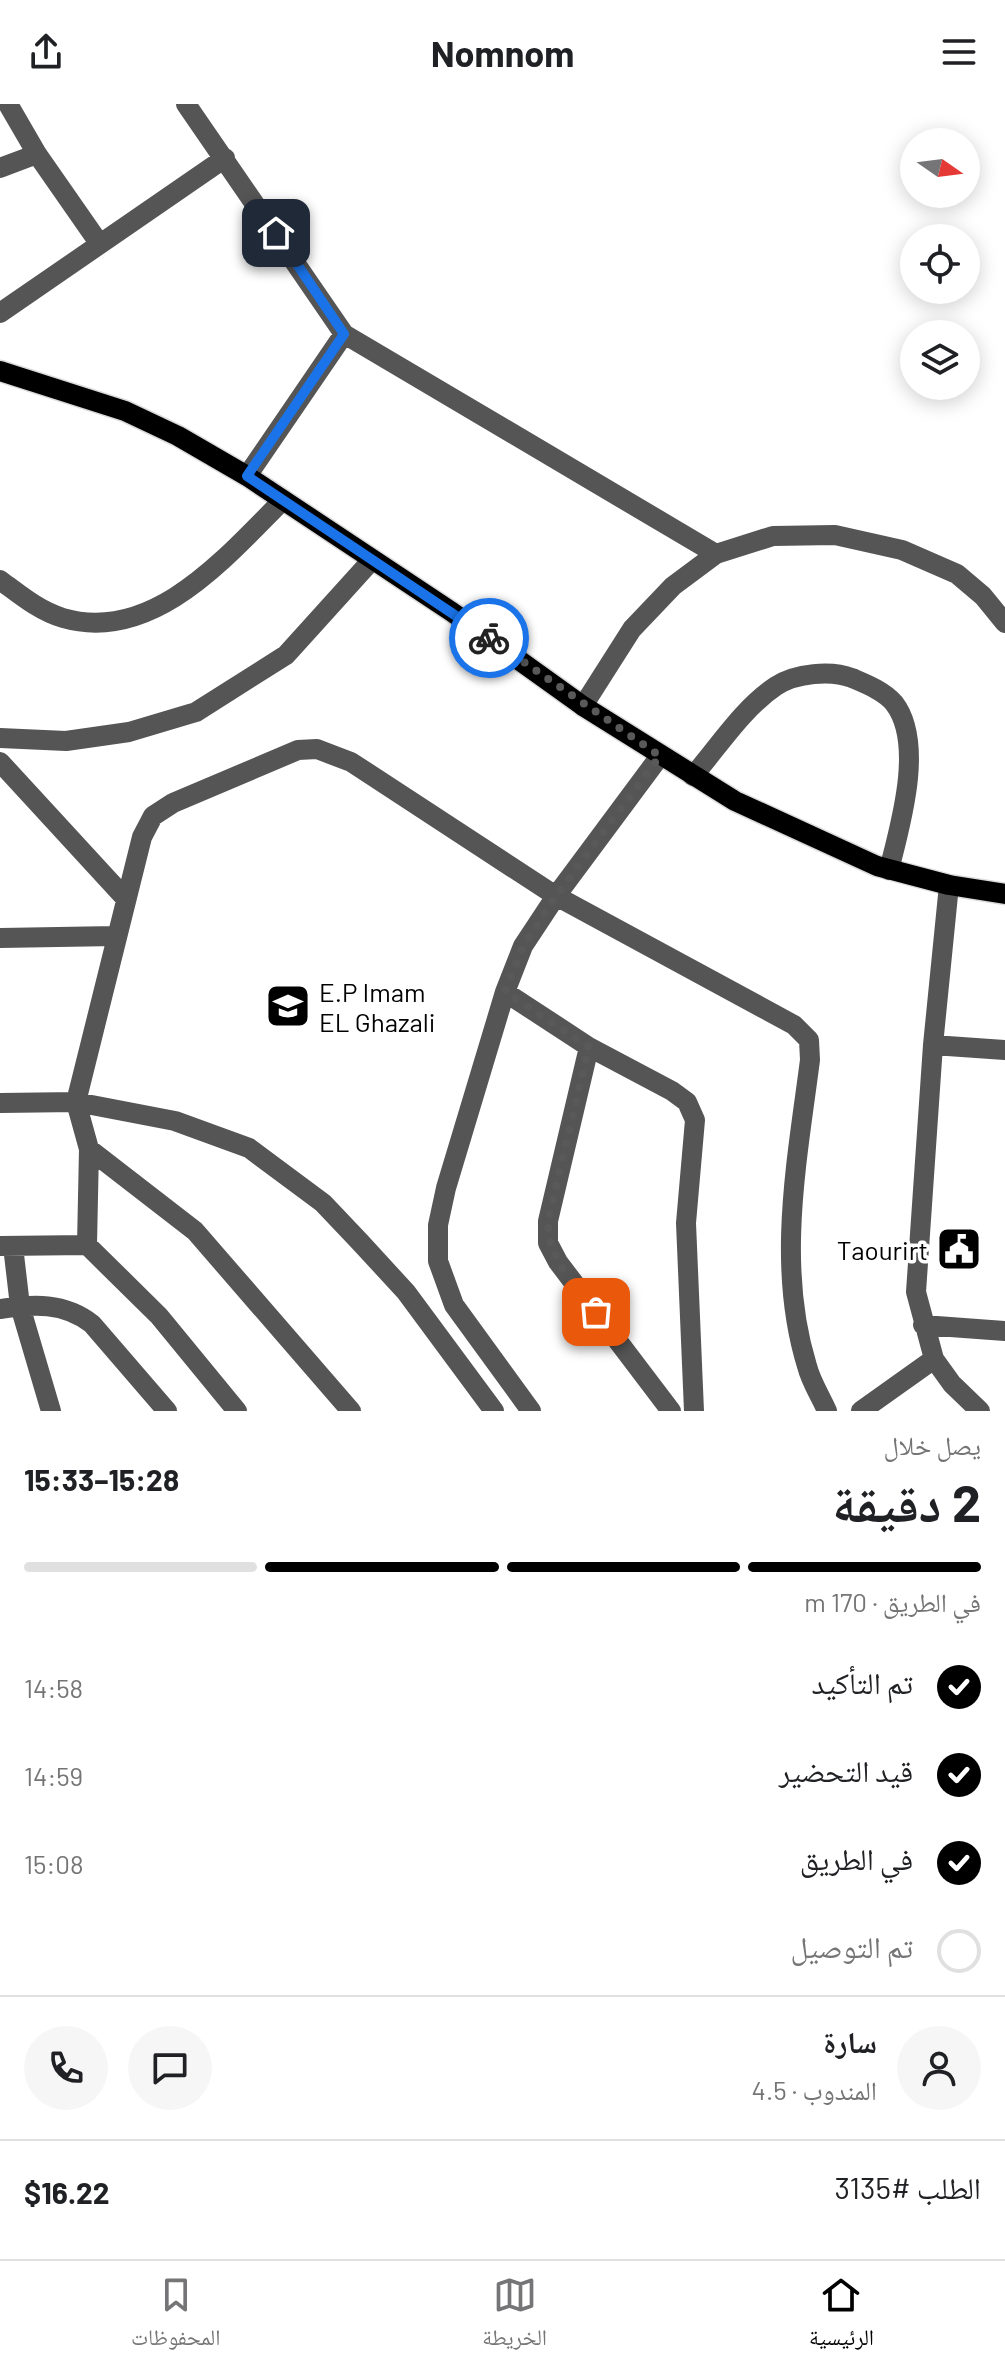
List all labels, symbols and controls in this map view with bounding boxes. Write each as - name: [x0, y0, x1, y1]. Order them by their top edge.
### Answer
- icon: share: [24, 30, 68, 74]
- icon: menu: [937, 30, 981, 74]
- text: Nomnom: [431, 31, 574, 74]
- north arrow: [900, 128, 980, 208]
- map controls: [900, 128, 980, 400]
- pin: [242, 199, 310, 267]
- icon: home: [254, 211, 298, 255]
- button: locate: [900, 224, 980, 304]
- button: layers: [900, 320, 980, 400]
- courier: [449, 598, 529, 678]
- icon: bike: [467, 616, 511, 660]
- place label: E.P Imam EL Ghazali: [319, 976, 435, 1037]
- school or university icon: E.P Imam EL Ghazali: [264, 982, 312, 1030]
- public building icon: Taourirt: [935, 1225, 983, 1273]
- place label: Taourirt: [837, 1234, 928, 1265]
- pin: [562, 1278, 630, 1346]
- icon: bag: [574, 1290, 618, 1334]
- text: يصل خلال: [883, 1429, 981, 1460]
- text: 15:28–15:33: [24, 1461, 179, 1497]
- text: 2 دقيقة: [832, 1470, 981, 1532]
- text: في الطريق · 170 m: [804, 1586, 981, 1617]
- text: تم التأكيد: [812, 1664, 913, 1700]
- icon: check: [937, 1665, 981, 1709]
- text: 14:58: [24, 1672, 83, 1703]
- text: قيد التحضير: [779, 1752, 913, 1788]
- icon: check: [937, 1753, 981, 1797]
- text: 14:59: [24, 1760, 83, 1791]
- text: في الطريق: [800, 1840, 913, 1876]
- icon: check: [937, 1841, 981, 1885]
- text: 15:08: [24, 1848, 84, 1879]
- text: تم التوصيل: [790, 1928, 913, 1964]
- text: سارة: [823, 2023, 877, 2059]
- button: phone: [24, 2026, 108, 2110]
- button: chat: [128, 2026, 212, 2110]
- button: person: [897, 2026, 981, 2110]
- text: المندوب · 4.5: [752, 2074, 877, 2105]
- text: الطلب #3135: [834, 2169, 981, 2205]
- text: $16.22: [24, 2174, 110, 2210]
- tab: المحفوظات: [131, 2273, 220, 2359]
- tab: الخريطة: [482, 2273, 547, 2359]
- tab: الرئيسية: [809, 2273, 874, 2359]

